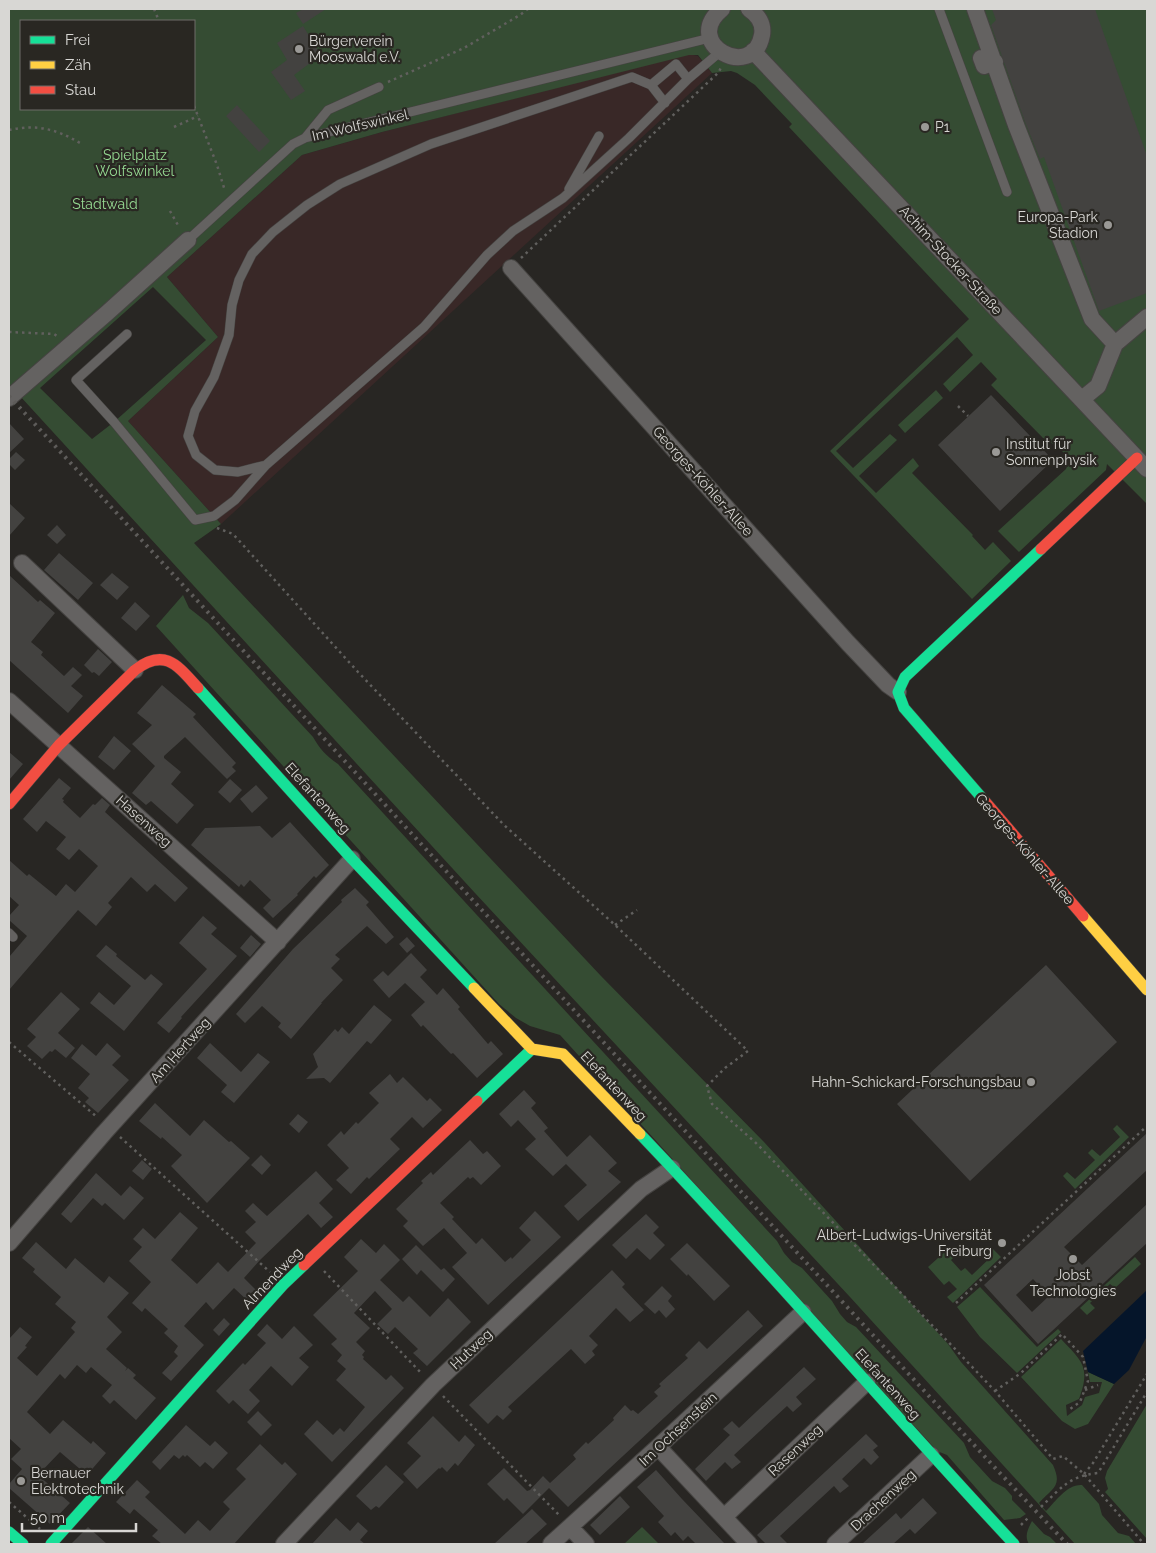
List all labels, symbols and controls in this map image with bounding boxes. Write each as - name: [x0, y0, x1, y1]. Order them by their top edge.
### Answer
- legend: [20, 20, 195, 110]
- text: Frei: [65, 31, 90, 49]
- place label: Bürgerverein Mooswald e.V.: [309, 33, 400, 65]
- marker: Bürgerverein Mooswald e.V.: [293, 43, 305, 55]
- text: Zäh: [65, 56, 91, 74]
- text: Stau: [65, 81, 96, 99]
- street label: Im Wolfswinkel: [310, 106, 410, 144]
- place label: P1: [935, 119, 950, 135]
- marker: P1: [919, 121, 931, 133]
- park label: Spielplatz Wolfswinkel: [96, 147, 175, 179]
- park label: Stadtwald: [72, 196, 138, 212]
- street label: Achim-Stocker-Straße: [896, 202, 1006, 318]
- place label: Europa-Park Stadion: [1018, 209, 1099, 241]
- marker: Europa-Park Stadion: [1102, 219, 1114, 231]
- street label: Georges-Köhler-Allee: [650, 423, 756, 539]
- place label: Institut für Sonnenphysik: [1006, 436, 1097, 468]
- marker: Institut für Sonnenphysik: [990, 446, 1002, 458]
- street label: Elefantenweg: [282, 759, 354, 837]
- street label: Georges-Köhler-Allee: [972, 790, 1078, 908]
- street label: Hasenweg: [113, 792, 175, 850]
- street label: Am Hertweg: [147, 1014, 213, 1086]
- street label: Elefantenweg: [578, 1048, 650, 1124]
- place label: Hahn-Schickard-Forschungsbau: [811, 1074, 1021, 1090]
- marker: Hahn-Schickard-Forschungsbau: [1025, 1076, 1037, 1088]
- place label: Albert-Ludwigs-Universität Freiburg: [817, 1227, 992, 1259]
- marker: Albert-Ludwigs-Universität Freiburg: [996, 1237, 1008, 1249]
- street label: Almendweg: [239, 1244, 305, 1312]
- marker: Jobst Technologies: [1067, 1253, 1079, 1265]
- place label: Jobst Technologies: [1030, 1267, 1116, 1299]
- street label: Hutweg: [447, 1326, 495, 1372]
- street label: Elefantenweg: [852, 1345, 924, 1423]
- street label: Im Ochsenstein: [636, 1389, 720, 1469]
- street label: Rasenweg: [765, 1421, 825, 1479]
- place label: Bernauer Elektrotechnik: [31, 1465, 124, 1497]
- street label: Drachenweg: [847, 1466, 919, 1534]
- marker: Bernauer Elektrotechnik: [15, 1475, 27, 1487]
- scale bar: [22, 1500, 136, 1532]
- text: 50 m: [30, 1509, 65, 1527]

